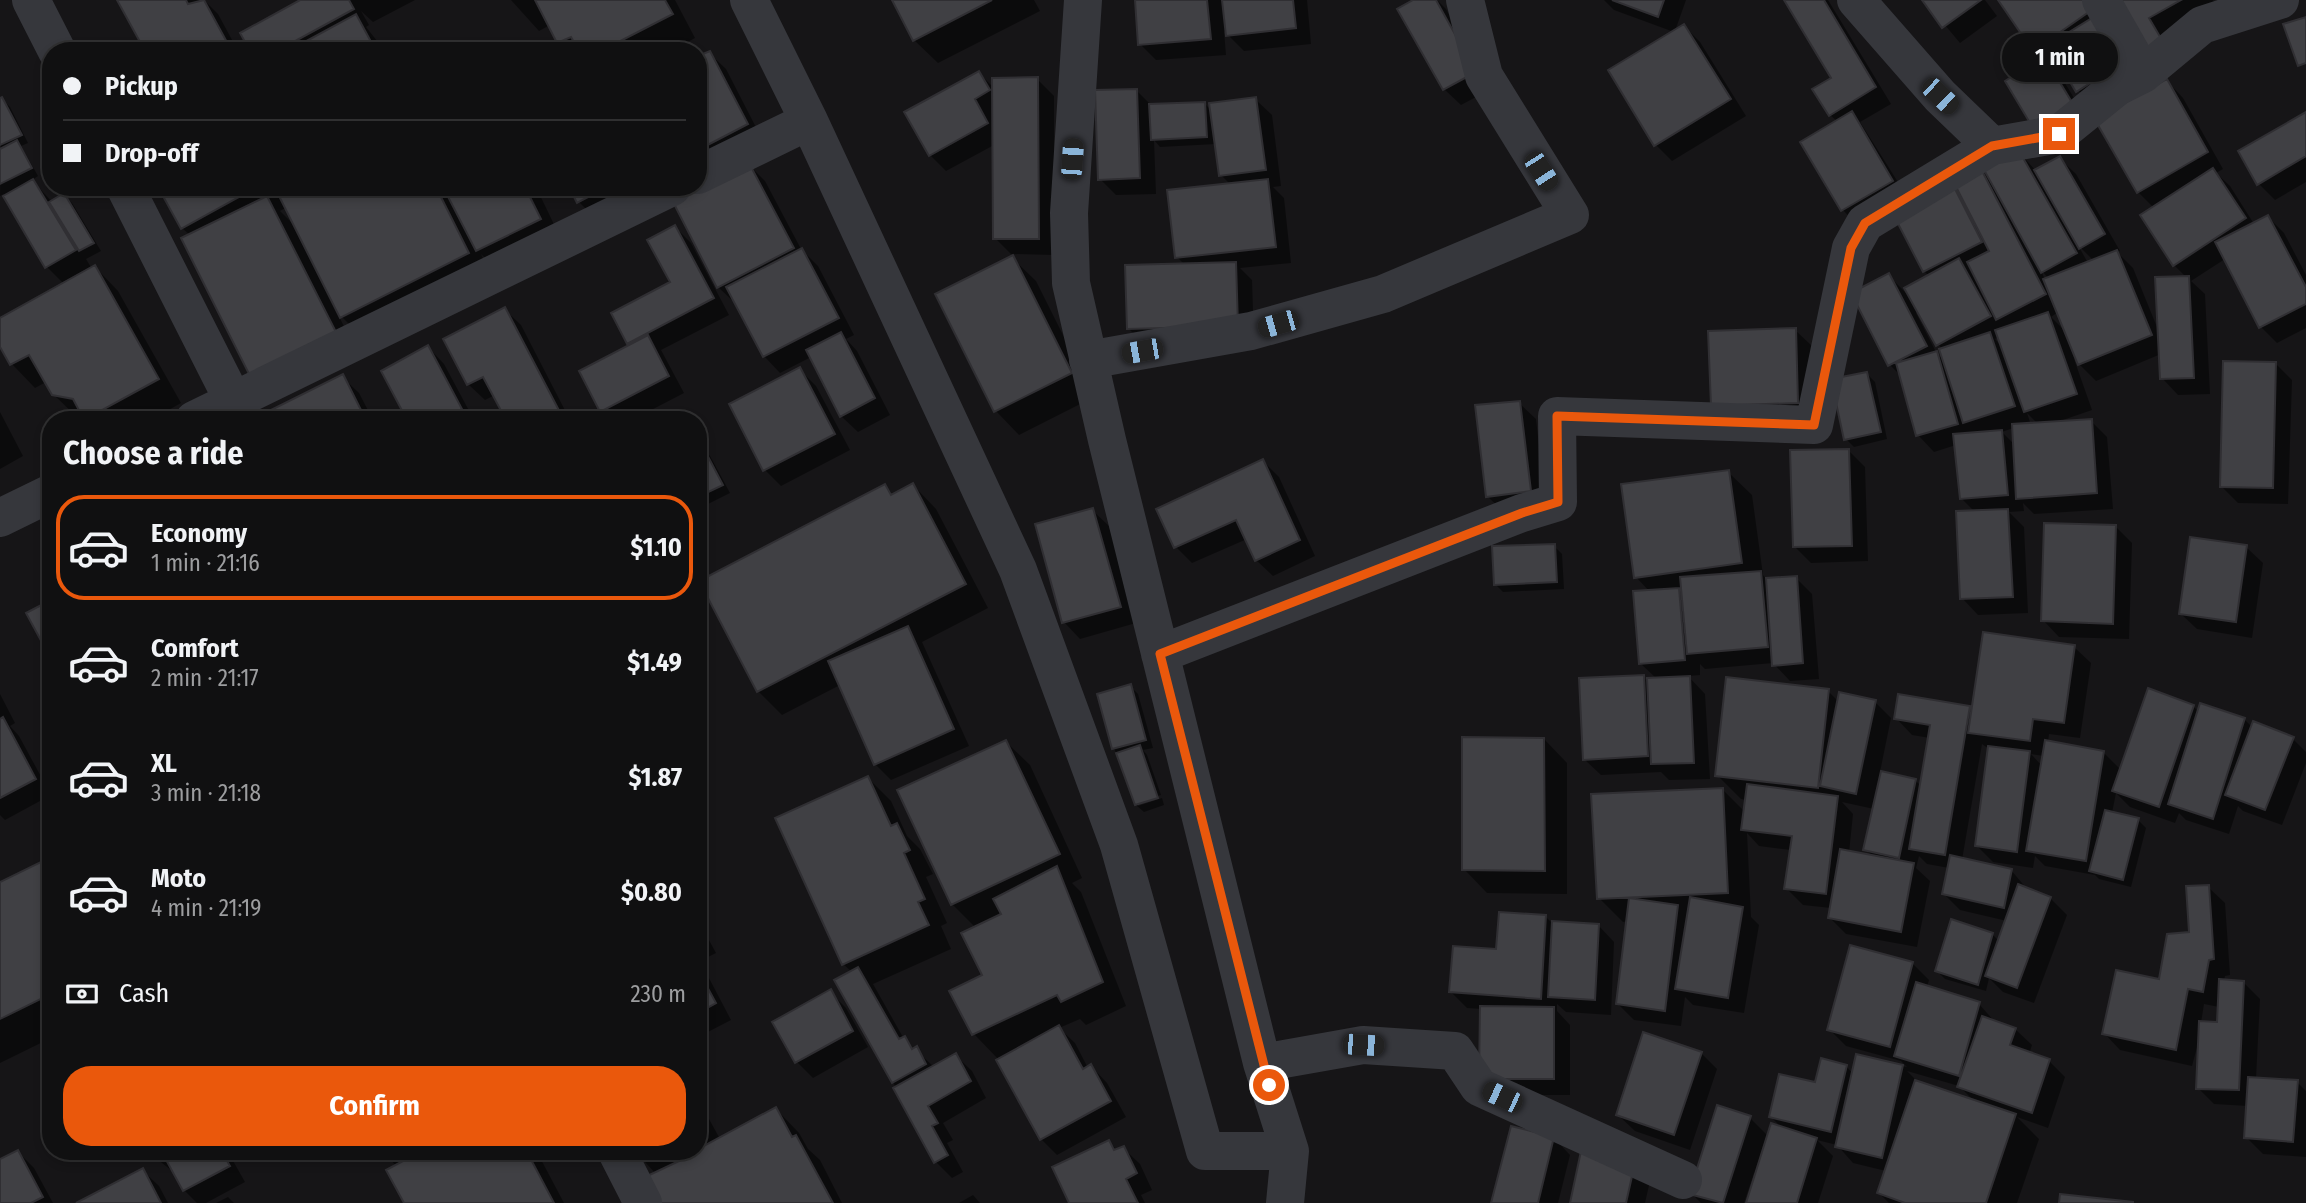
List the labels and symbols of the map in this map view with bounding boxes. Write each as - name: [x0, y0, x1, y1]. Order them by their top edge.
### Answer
- callout: 1 min: [2001, 32, 2117, 82]
- car: [1918, 74, 1963, 118]
- route end: [2043, 118, 2075, 150]
- car: [1061, 137, 1084, 181]
- car: [1521, 148, 1562, 194]
- car: [1255, 308, 1302, 340]
- car: [1120, 337, 1165, 365]
- car: [1342, 1033, 1385, 1057]
- route start: [1253, 1069, 1285, 1101]
- car: [1479, 1079, 1526, 1115]

